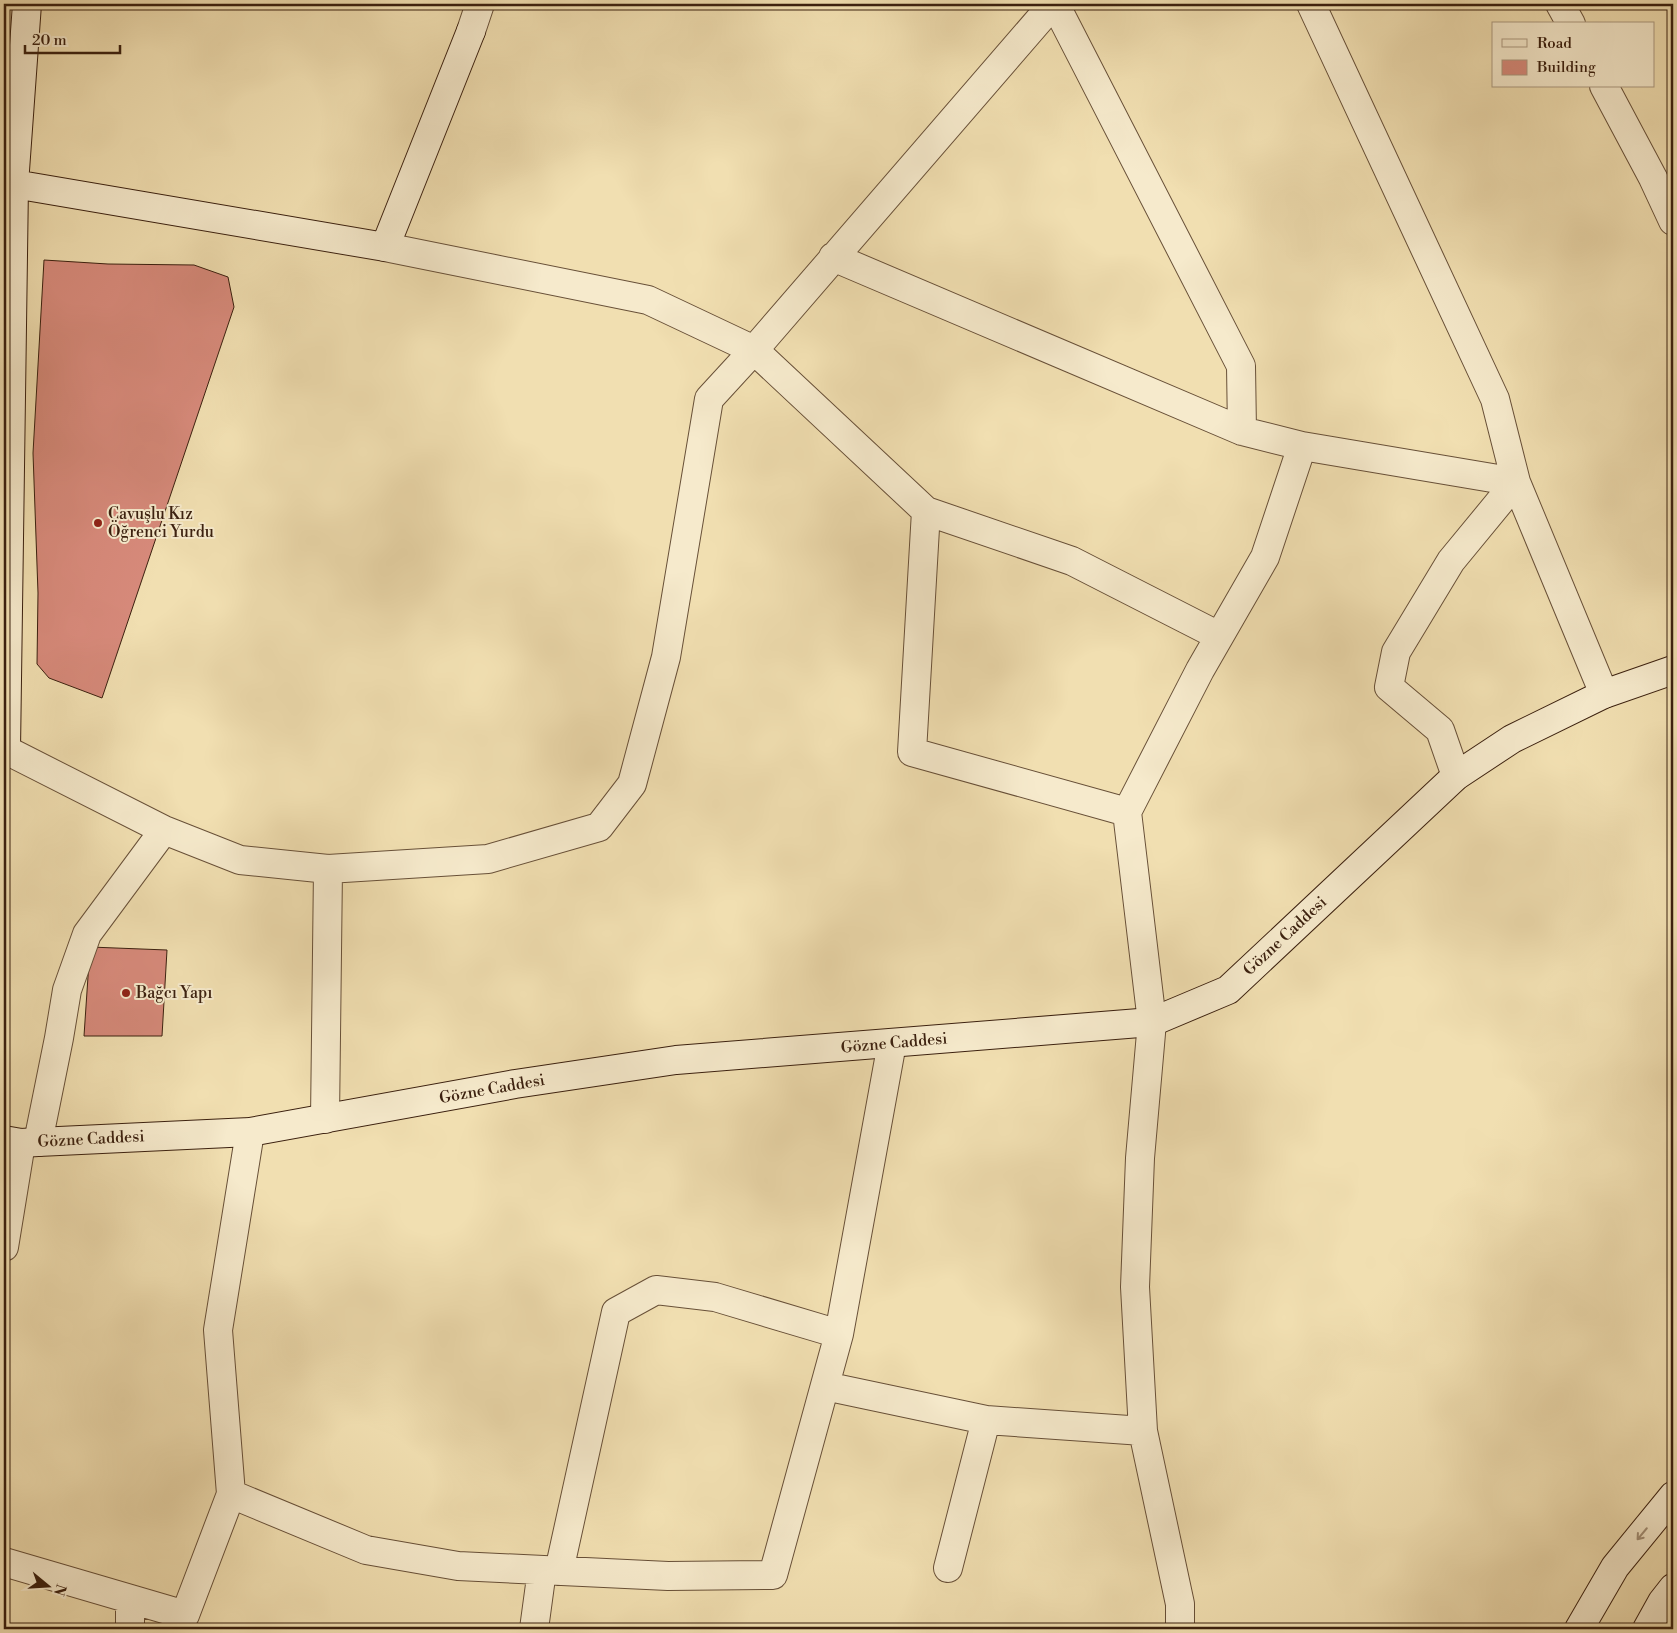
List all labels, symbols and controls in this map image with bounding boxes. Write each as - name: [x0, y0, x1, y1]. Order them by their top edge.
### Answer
- scale bar: [25, 22, 120, 54]
- legend: [1492, 22, 1654, 88]
- text: 20 m: [32, 31, 67, 50]
- text: Road: [1537, 34, 1572, 53]
- text: Building: [1536, 58, 1596, 77]
- place label: Çavuşlu Kız Öğrenci Yurdu: [108, 504, 214, 542]
- marker: Çavuşlu Kız Öğrenci Yurdu: [92, 517, 104, 529]
- street label: Gözne Caddesi: [1239, 892, 1331, 980]
- place label: Bağcı Yapı: [135, 983, 213, 1003]
- marker: Bağcı Yapı: [120, 987, 132, 999]
- street label: Gözne Caddesi: [840, 1028, 948, 1058]
- street label: Gözne Caddesi: [438, 1070, 546, 1108]
- street label: Gözne Caddesi: [37, 1126, 145, 1152]
- one-way arrow: [1637, 1527, 1648, 1540]
- north arrow: [22, 1560, 72, 1610]
- text: N: [49, 1582, 70, 1598]

